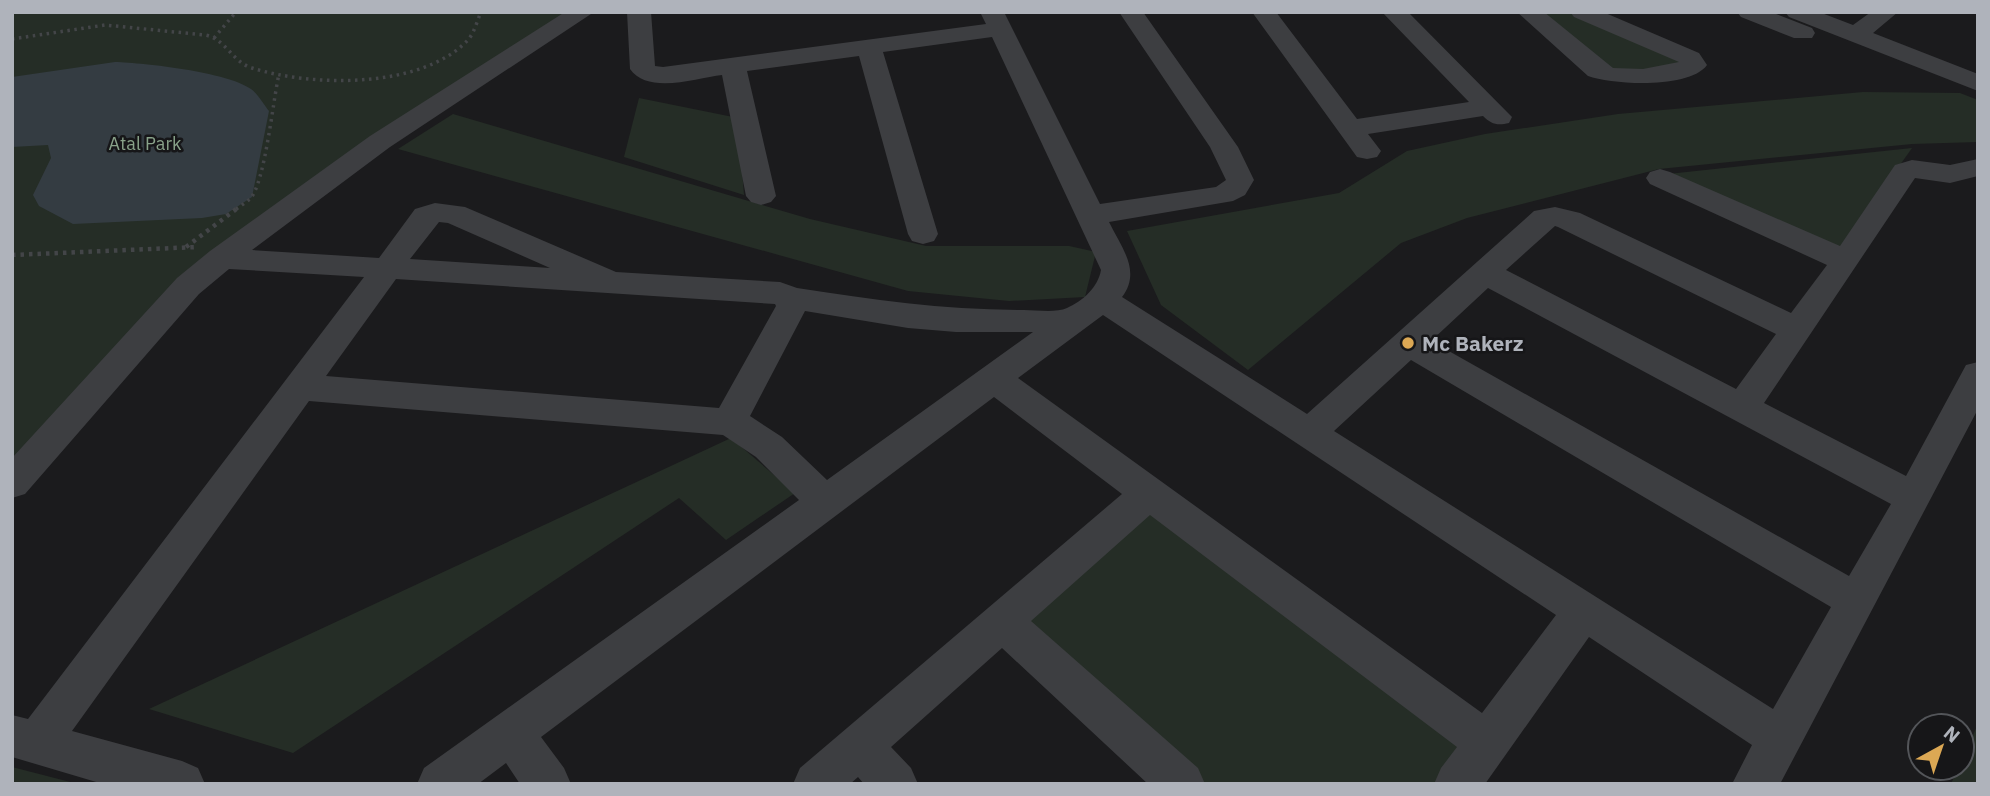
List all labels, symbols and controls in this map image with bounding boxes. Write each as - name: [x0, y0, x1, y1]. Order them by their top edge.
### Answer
- park label: Atal Park: [109, 132, 182, 155]
- place label: Mc Bakerz: [1422, 329, 1524, 357]
- marker: Mc Bakerz: [1400, 335, 1416, 351]
- north arrow: [1906, 712, 1976, 782]
- text: N: [1939, 720, 1965, 748]

